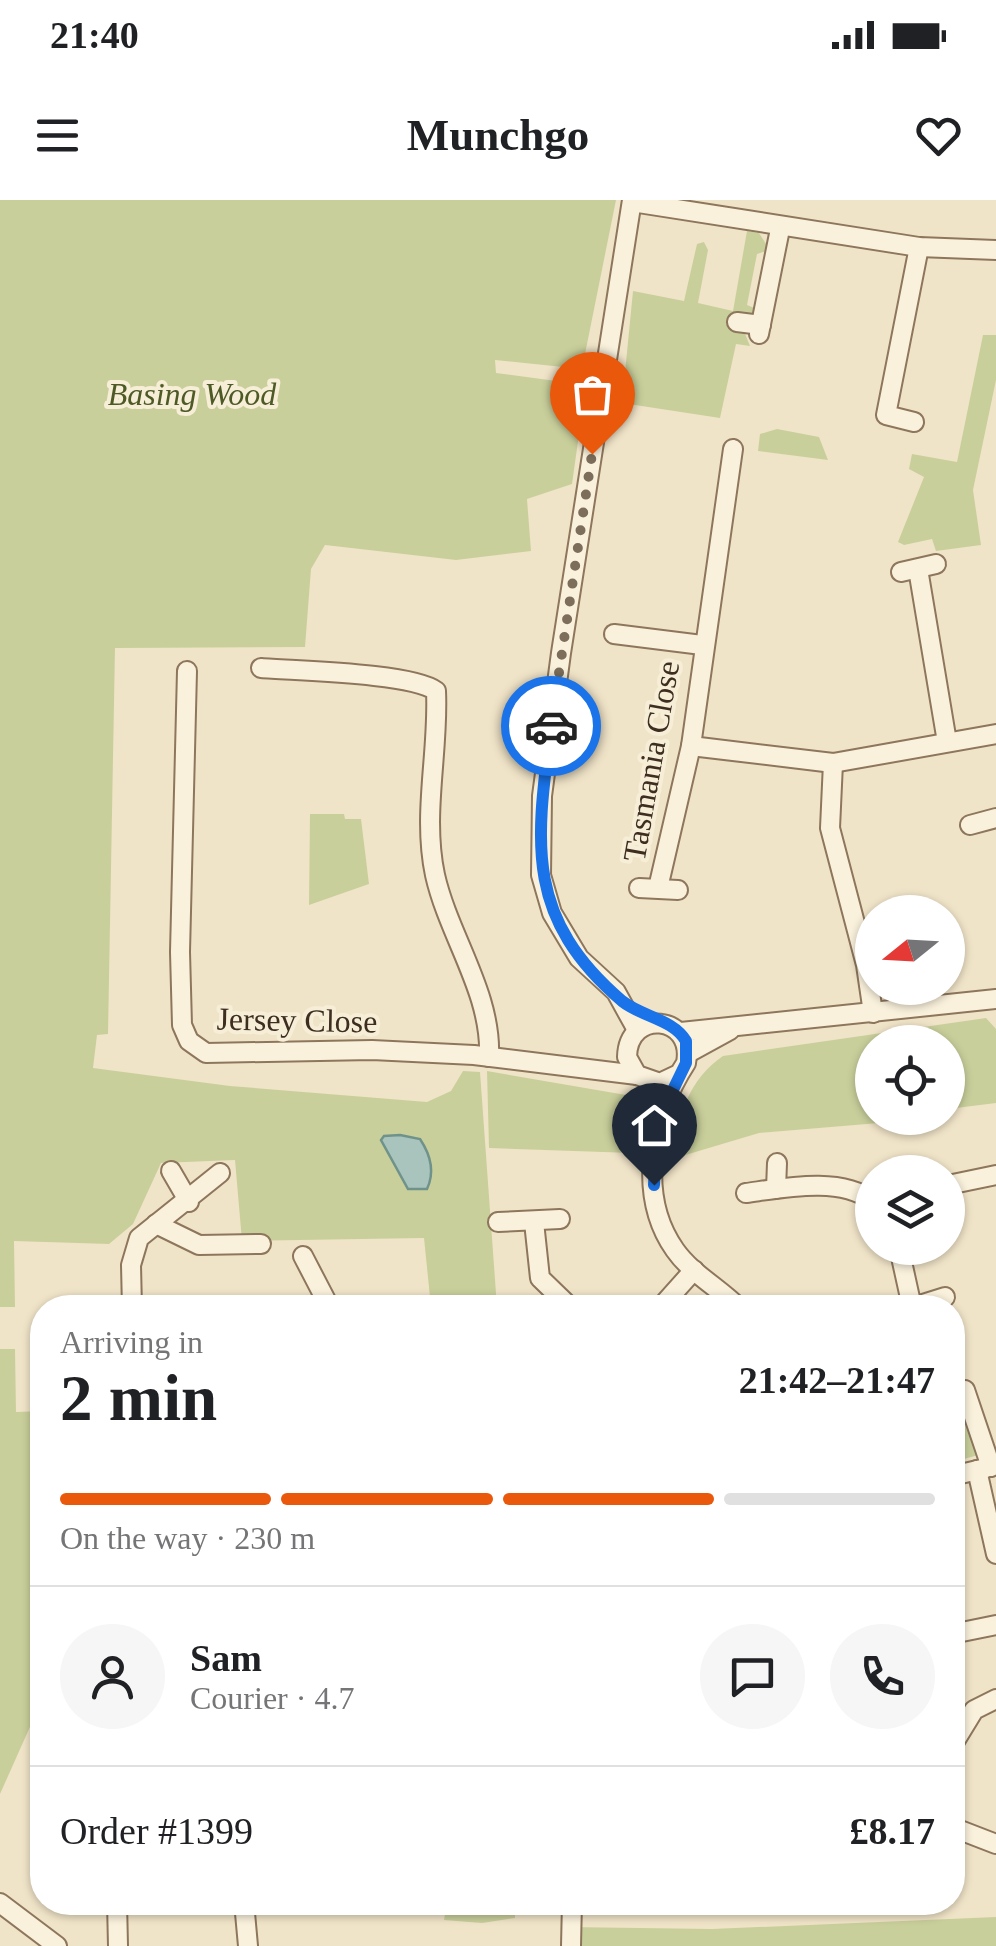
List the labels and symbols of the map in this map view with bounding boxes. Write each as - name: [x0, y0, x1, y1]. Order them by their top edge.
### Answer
- pin: [550, 352, 635, 455]
- park label: Basing Wood: [108, 376, 277, 412]
- street label: Tasmania Close: [616, 658, 686, 864]
- courier: [501, 676, 601, 776]
- north arrow: [855, 895, 965, 1005]
- street label: Jersey Close: [216, 1001, 378, 1039]
- pin: [612, 1083, 697, 1186]

